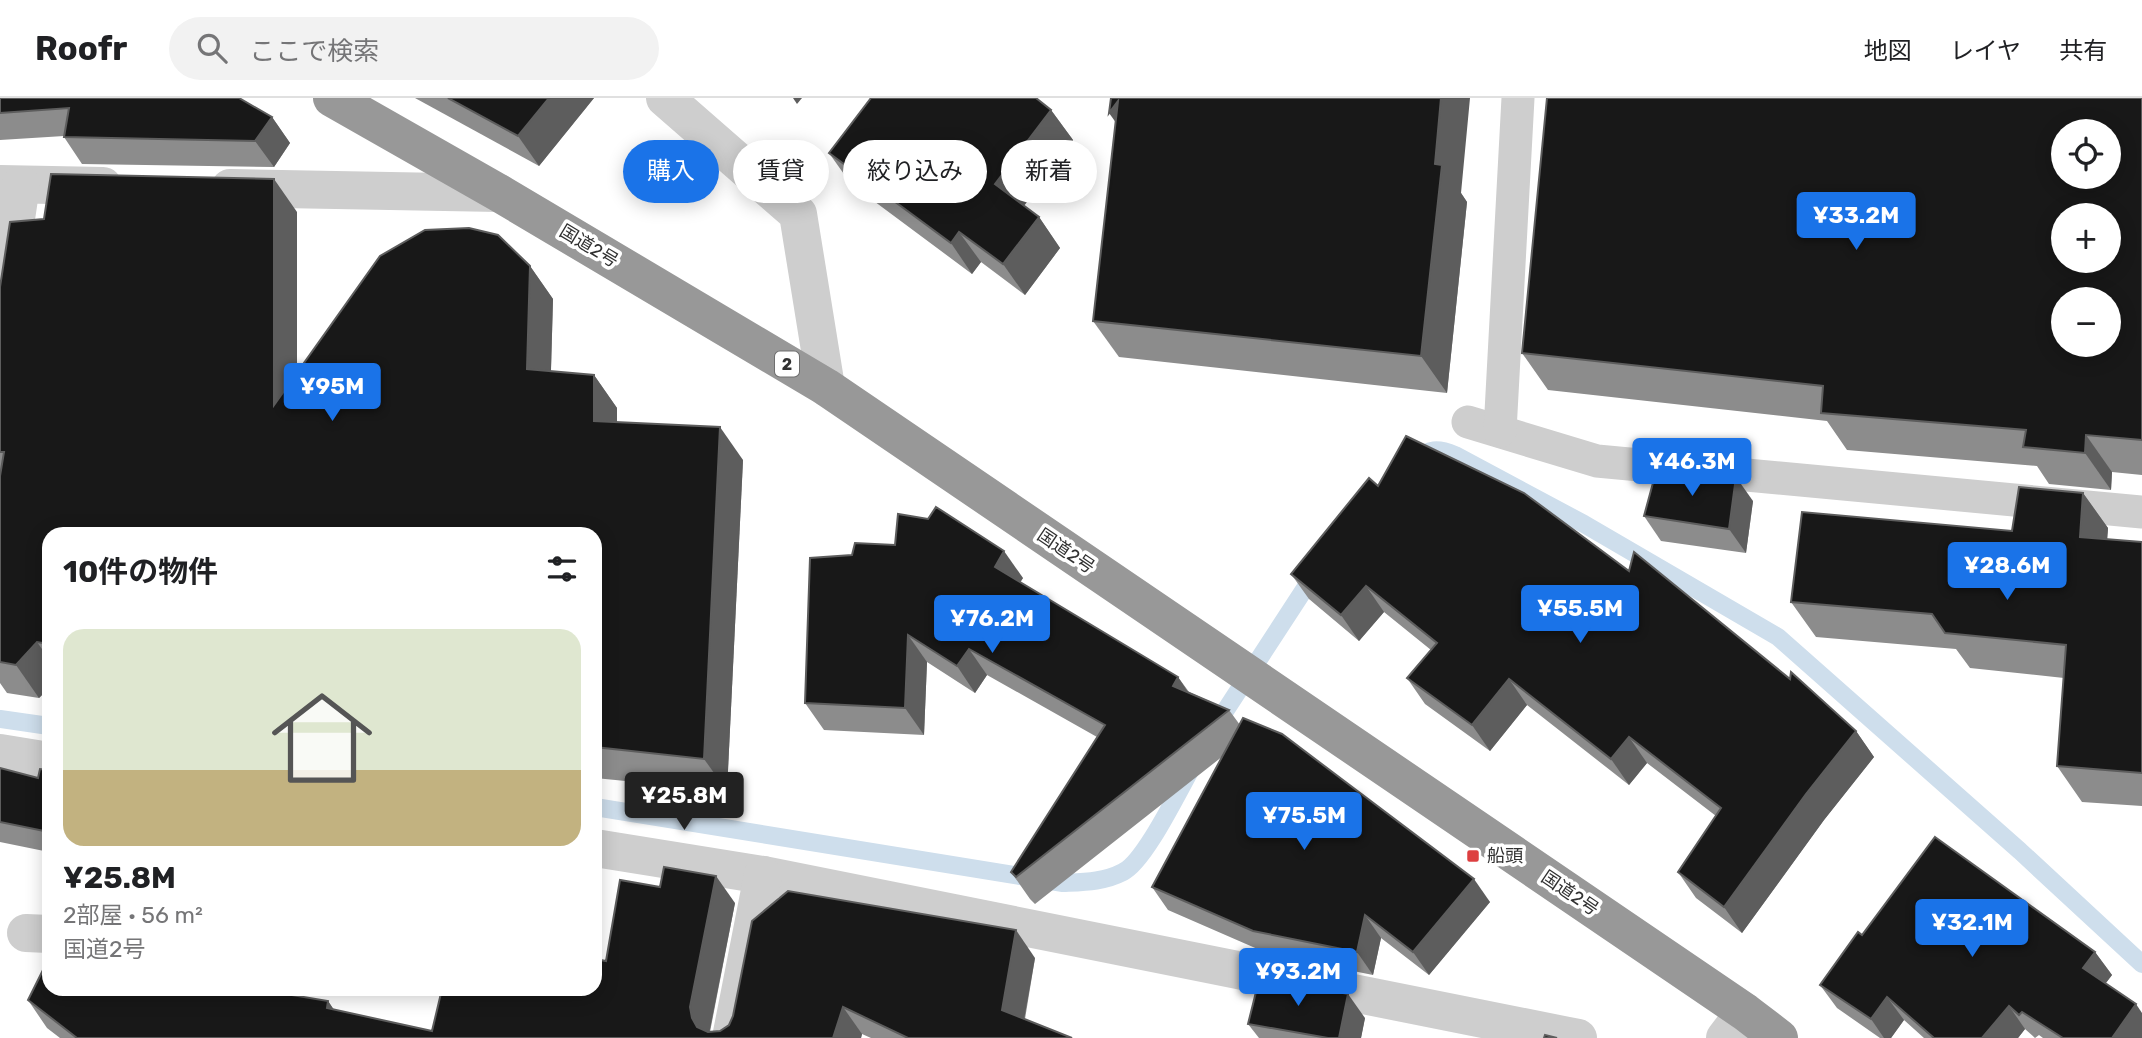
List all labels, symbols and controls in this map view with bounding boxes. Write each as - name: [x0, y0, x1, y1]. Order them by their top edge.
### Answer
- search box: [169, 17, 659, 80]
- text: Roofr: [35, 29, 127, 68]
- icon: search: [193, 29, 231, 67]
- text: ここで検索: [249, 36, 379, 67]
- text: 地図: [1864, 37, 1912, 65]
- text: レイヤ: [1950, 37, 2021, 65]
- text: 共有: [2059, 37, 2107, 65]
- map controls: [2051, 119, 2121, 357]
- button: locate: [2051, 119, 2121, 189]
- chip: 購入: [623, 140, 719, 203]
- chip: 賃貸: [733, 140, 829, 203]
- chip: 絞り込み: [843, 140, 987, 203]
- chip: 新着: [1001, 140, 1097, 203]
- pin: ¥33.2M: [1799, 192, 1913, 252]
- text: ¥33.2M: [1813, 201, 1899, 229]
- button: +: [2051, 203, 2121, 273]
- street label: 国道2号: [556, 220, 622, 272]
- button: −: [2051, 287, 2121, 357]
- road number: 2: [775, 352, 799, 376]
- pin: ¥95M: [291, 364, 373, 423]
- text: ¥95M: [300, 372, 364, 400]
- pin: ¥46.3M: [1635, 438, 1749, 498]
- text: ¥46.3M: [1648, 447, 1736, 475]
- street label: 国道2号: [1033, 524, 1099, 578]
- pin: ¥28.6M: [1950, 542, 2064, 602]
- icon: filters: [543, 550, 581, 588]
- text: ¥28.6M: [1964, 551, 2050, 579]
- text: 10件の物件: [63, 554, 218, 590]
- pin: ¥55.5M: [1523, 586, 1637, 645]
- text: ¥55.5M: [1537, 594, 1623, 622]
- pin: ¥76.2M: [935, 596, 1049, 655]
- text: ¥76.2M: [950, 604, 1034, 632]
- icon: home: [259, 675, 385, 801]
- pin: ¥25.8M: [627, 772, 741, 832]
- text: ¥25.8M: [641, 781, 727, 809]
- pin: ¥75.5M: [1247, 792, 1361, 852]
- text: ¥75.5M: [1262, 801, 1346, 829]
- place label: 船頭: [1487, 845, 1523, 867]
- marker: 船頭: [1465, 848, 1481, 864]
- text: ¥25.8M: [63, 860, 176, 896]
- street label: 国道2号: [1537, 866, 1603, 920]
- pin: ¥32.1M: [1915, 900, 2029, 959]
- text: 2部屋 · 56 m²: [63, 901, 203, 929]
- text: ¥32.1M: [1931, 908, 2013, 936]
- text: 国道2号: [63, 935, 146, 963]
- pin: ¥93.2M: [1241, 948, 1355, 1008]
- text: ¥93.2M: [1255, 957, 1341, 985]

